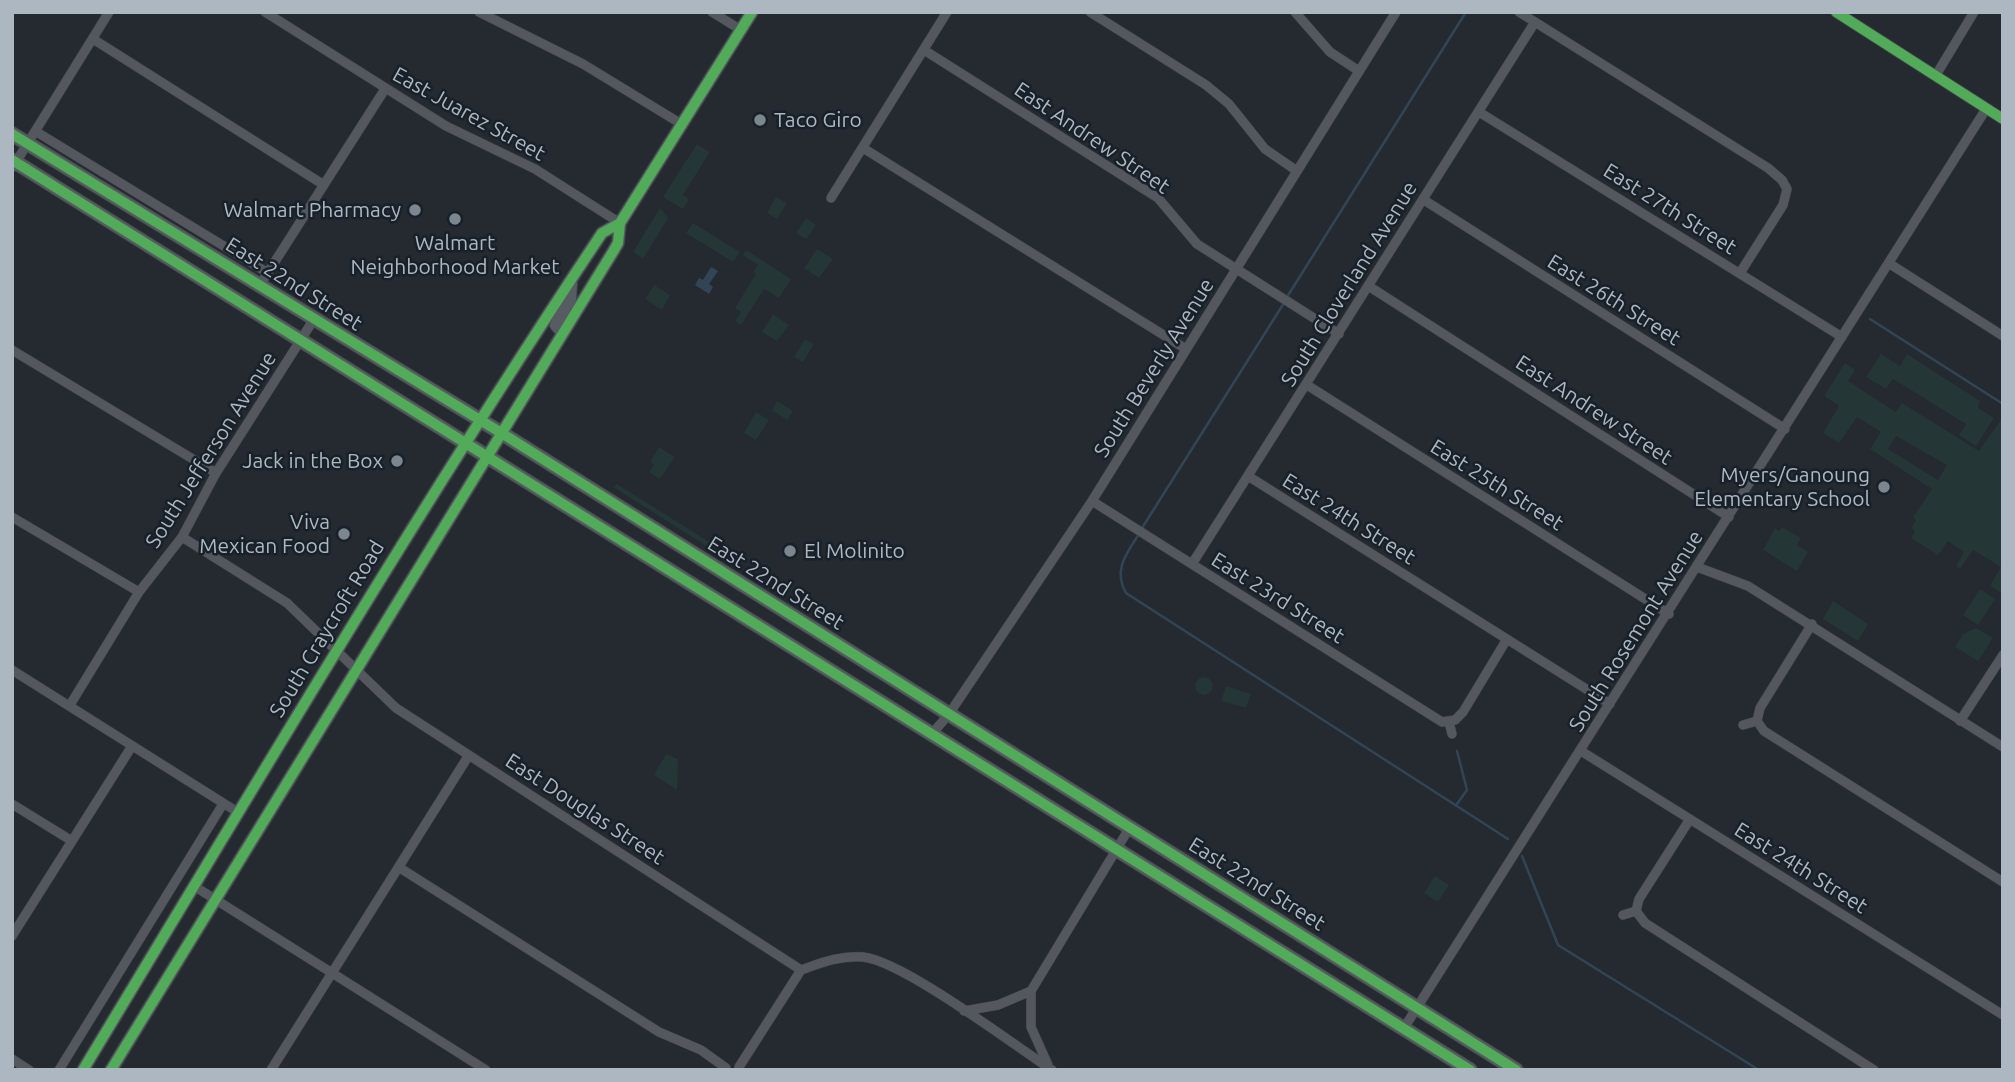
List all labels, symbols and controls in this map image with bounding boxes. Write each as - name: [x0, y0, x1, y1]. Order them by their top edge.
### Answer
- street label: East Juarez Street: [388, 62, 550, 166]
- street label: East Andrew Street: [1010, 77, 1174, 199]
- place label: Taco Giro: [774, 107, 862, 133]
- marker: Taco Giro: [752, 112, 768, 128]
- street label: East 27th Street: [1599, 158, 1741, 260]
- street label: South Cloverland Avenue: [1276, 177, 1422, 391]
- place label: Walmart Pharmacy: [223, 197, 401, 223]
- marker: Walmart Pharmacy: [407, 202, 423, 218]
- marker: Walmart Neighborhood Market: [447, 211, 463, 227]
- place label: Walmart Neighborhood Market: [350, 230, 560, 280]
- street label: East 22nd Street: [221, 232, 367, 336]
- street label: East 26th Street: [1543, 249, 1685, 351]
- street label: South Beverly Avenue: [1089, 274, 1219, 462]
- street label: South Jefferson Avenue: [140, 347, 282, 553]
- street label: East Andrew Street: [1511, 350, 1677, 470]
- street label: East 25th Street: [1426, 434, 1568, 536]
- place label: Jack in the Box: [242, 448, 383, 474]
- marker: Jack in the Box: [389, 453, 405, 469]
- place label: Myers/Ganoung Elementary School: [1694, 462, 1870, 512]
- street label: East 24th Street: [1278, 468, 1420, 570]
- marker: Myers/Ganoung Elementary School: [1876, 479, 1892, 495]
- place label: Viva Mexican Food: [199, 509, 330, 559]
- marker: Viva Mexican Food: [336, 526, 352, 542]
- street label: South Rosemont Avenue: [1564, 526, 1708, 736]
- street label: East 22nd Street: [703, 531, 849, 635]
- street label: South Craycroft Road: [264, 536, 390, 722]
- place label: El Molinito: [804, 538, 905, 564]
- marker: El Molinito: [782, 543, 798, 559]
- street label: East 23rd Street: [1207, 547, 1349, 649]
- street label: East Douglas Street: [501, 748, 669, 870]
- street label: East 24th Street: [1730, 817, 1872, 919]
- street label: East 22nd Street: [1184, 832, 1330, 936]

